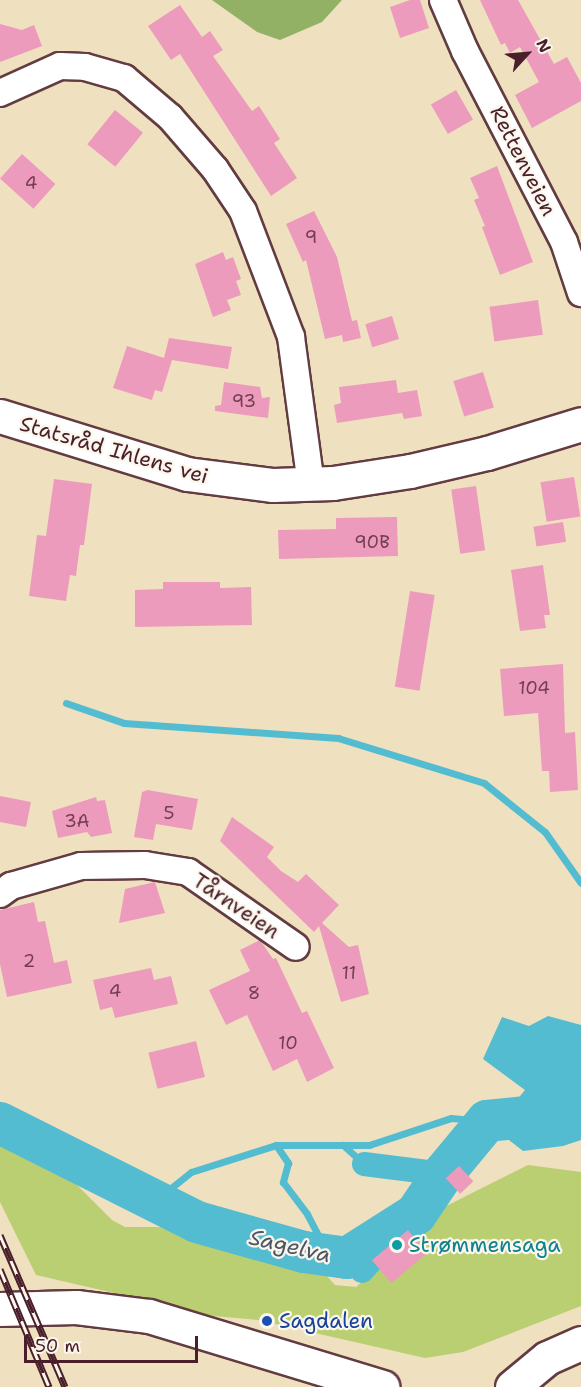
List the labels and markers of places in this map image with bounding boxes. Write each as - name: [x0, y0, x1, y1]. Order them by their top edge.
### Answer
- place label: Strømmensaga: [409, 1232, 561, 1258]
- marker: Strømmensaga: [390, 1238, 404, 1252]
- place label: Sagdalen: [279, 1308, 373, 1334]
- marker: Sagdalen: [260, 1314, 274, 1328]

